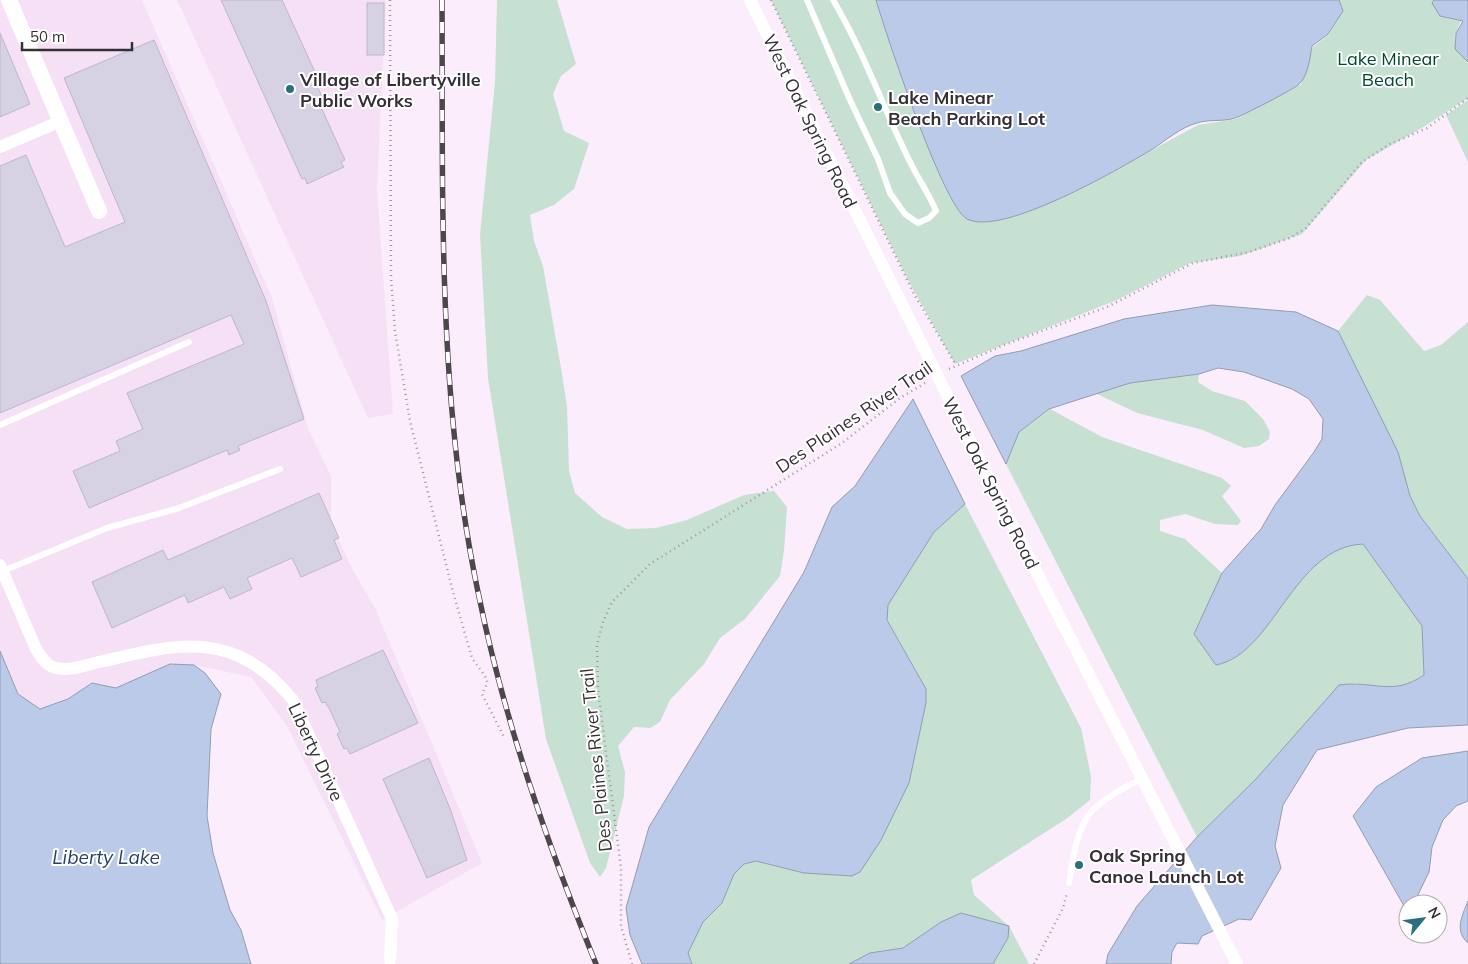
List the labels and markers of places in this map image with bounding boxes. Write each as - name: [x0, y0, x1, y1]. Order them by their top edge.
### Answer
- place label: Village of Libertyville Public Works: [299, 68, 481, 112]
- marker: Village of Libertyville Public Works: [284, 83, 296, 95]
- place label: Lake Minear Beach Parking Lot: [888, 86, 1045, 130]
- marker: Lake Minear Beach Parking Lot: [872, 101, 884, 113]
- place label: Oak Spring Canoe Launch Lot: [1089, 844, 1244, 888]
- marker: Oak Spring Canoe Launch Lot: [1073, 859, 1085, 871]

